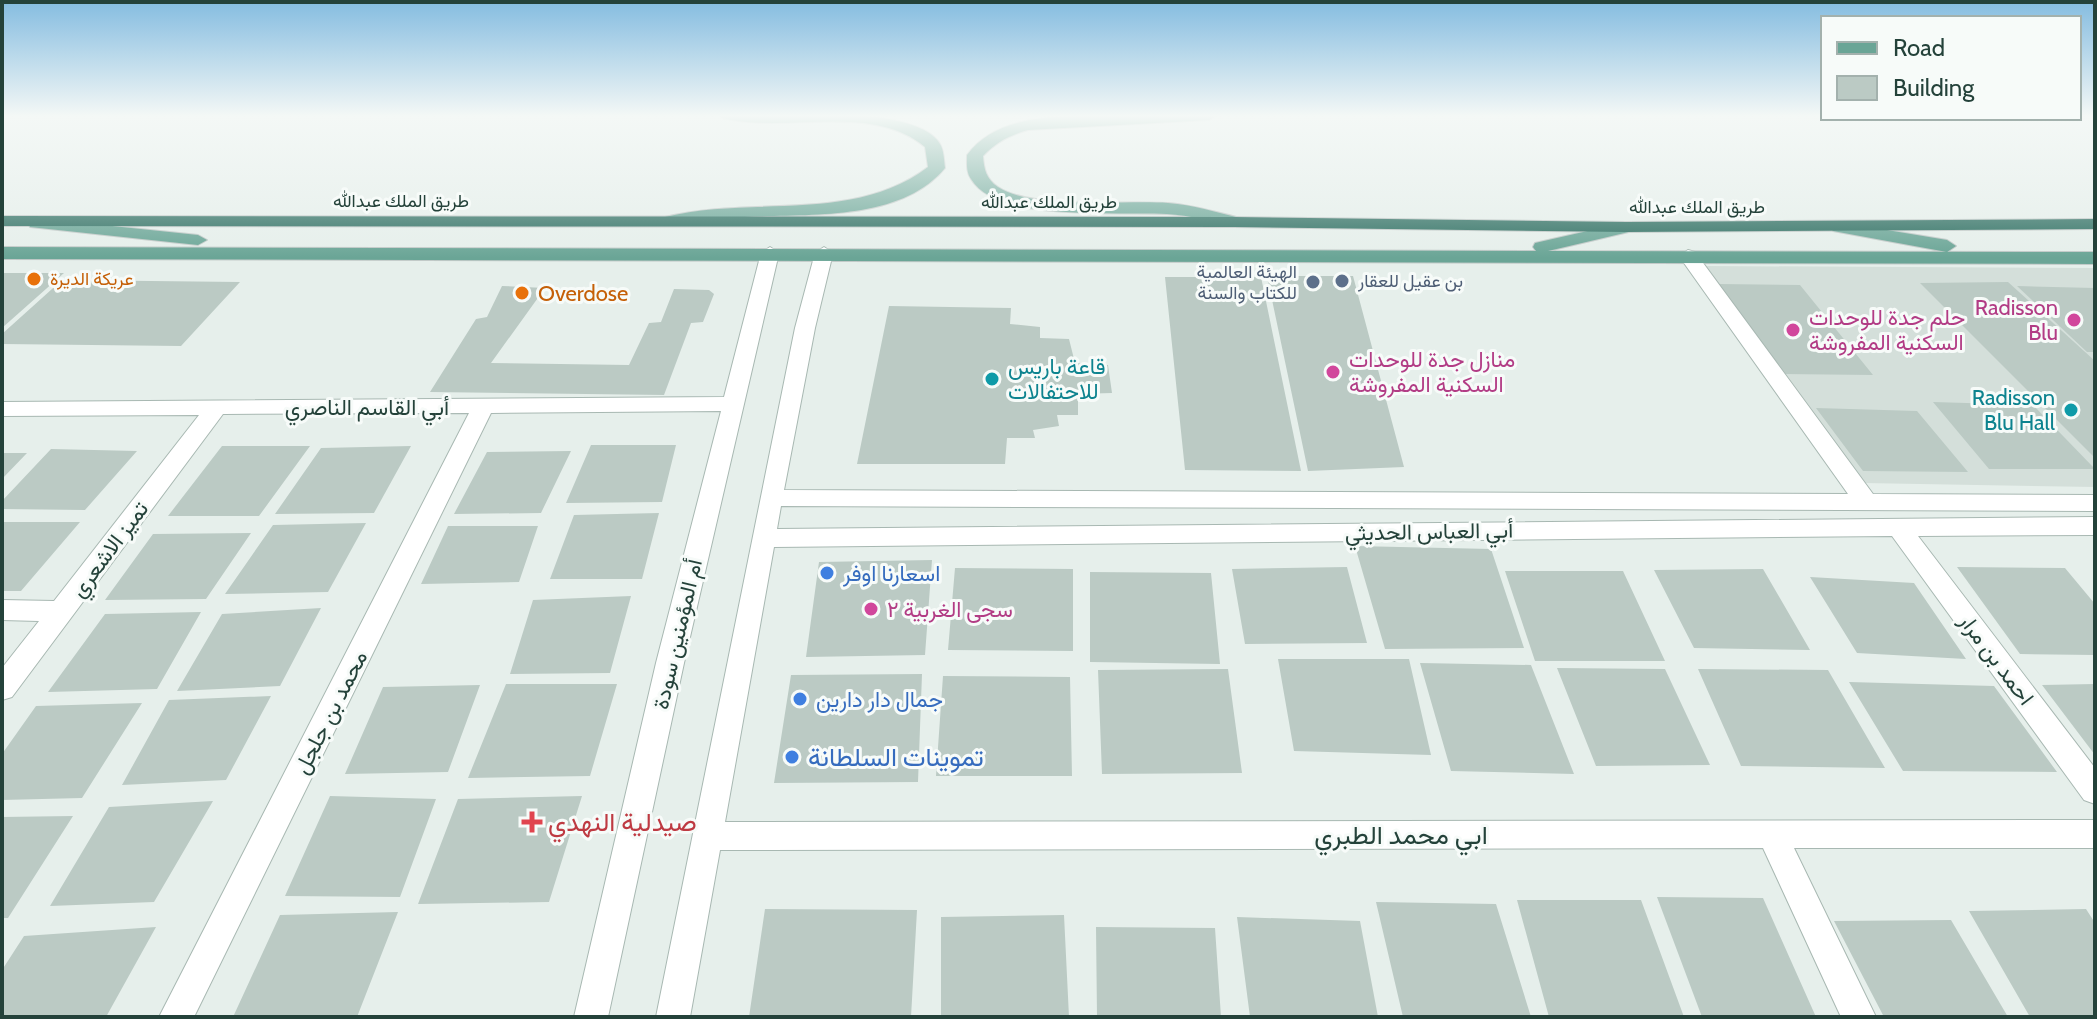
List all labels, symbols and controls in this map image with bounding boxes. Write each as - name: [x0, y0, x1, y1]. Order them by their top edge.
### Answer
- legend: [1821, 16, 2081, 120]
- text: Road: [1893, 33, 1945, 62]
- text: Building: [1893, 73, 1975, 102]
- street label: طريق الملك عبدالله: [333, 190, 469, 212]
- street label: طريق الملك عبدالله: [981, 191, 1117, 213]
- street label: طريق الملك عبدالله: [1629, 196, 1765, 218]
- place label: الهيئة العالمية للكتاب والسنة: [1197, 261, 1297, 304]
- place label: عريكة الديرة: [50, 268, 134, 290]
- marker: عريكة الديرة: [25, 270, 43, 288]
- place label: بن عقيل للعقار: [1357, 270, 1463, 292]
- marker: بن عقيل للعقار: [1333, 272, 1351, 290]
- marker: الهيئة العالمية للكتاب والسنة: [1304, 273, 1322, 291]
- place label: Overdose: [538, 280, 628, 307]
- marker: Overdose: [513, 284, 531, 302]
- place label: Radisson Blu: [1975, 294, 2058, 346]
- place label: حلم جدة للوحدات السكنية المفروشة: [1809, 304, 1965, 356]
- marker: Radisson Blu: [2065, 311, 2083, 329]
- marker: حلم جدة للوحدات السكنية المفروشة: [1784, 321, 1802, 339]
- place label: منازل جدة للوحدات السكنية المفروشة: [1349, 346, 1515, 398]
- place label: قاعة باريس للاحتفالات: [1008, 353, 1105, 405]
- marker: منازل جدة للوحدات السكنية المفروشة: [1324, 363, 1342, 381]
- marker: قاعة باريس للاحتفالات: [983, 370, 1001, 388]
- place label: Radisson Blu Hall: [1972, 384, 2056, 436]
- street label: أبي القاسم الناصري: [285, 394, 449, 426]
- marker: Radisson Blu Hall: [2062, 401, 2080, 419]
- street label: تميز الاشعري: [65, 496, 158, 606]
- street label: أبي العباس الحديثي: [1345, 517, 1514, 551]
- street label: أم المؤمنين سودة: [647, 556, 709, 712]
- place label: اسعارنا اوفر: [842, 560, 940, 587]
- marker: اسعارنا اوفر: [818, 564, 836, 582]
- place label: سجى الغربية ٢: [887, 596, 1013, 623]
- marker: سجى الغربية ٢: [862, 600, 880, 618]
- street label: احمد بن مرار: [1953, 607, 2040, 710]
- street label: محمد بن جلجل: [288, 646, 373, 778]
- place label: جمال دار دارين: [816, 686, 943, 713]
- marker: جمال دار دارين: [791, 690, 809, 708]
- place label: تموينات السلطانة: [808, 741, 984, 773]
- marker: تموينات السلطانة: [783, 748, 801, 766]
- place label: صيدلية النهدي: [548, 806, 697, 843]
- marker: صيدلية النهدي: [523, 813, 541, 831]
- street label: ابي محمد الطبري: [1314, 819, 1488, 856]

